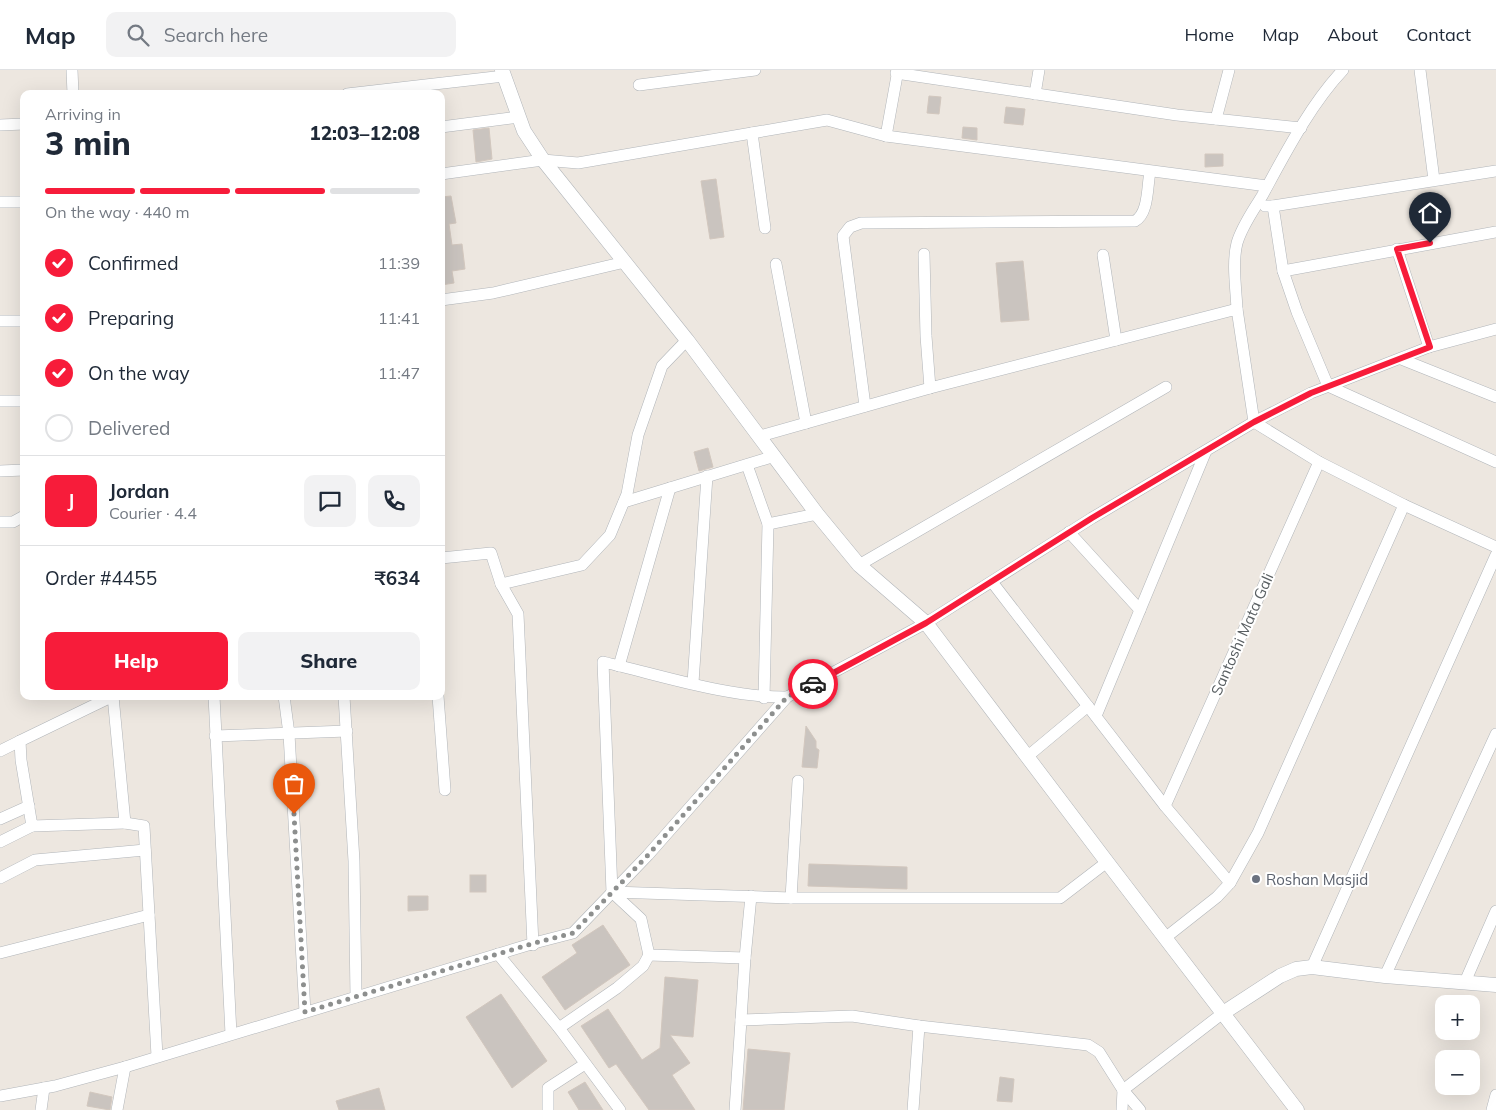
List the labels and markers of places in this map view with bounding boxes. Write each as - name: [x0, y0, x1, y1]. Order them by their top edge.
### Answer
- pin: [1409, 192, 1451, 243]
- pin: [273, 763, 315, 814]
- place label: Roshan Masjid: [1266, 870, 1368, 889]
- marker: Roshan Masjid: [1250, 873, 1262, 885]

